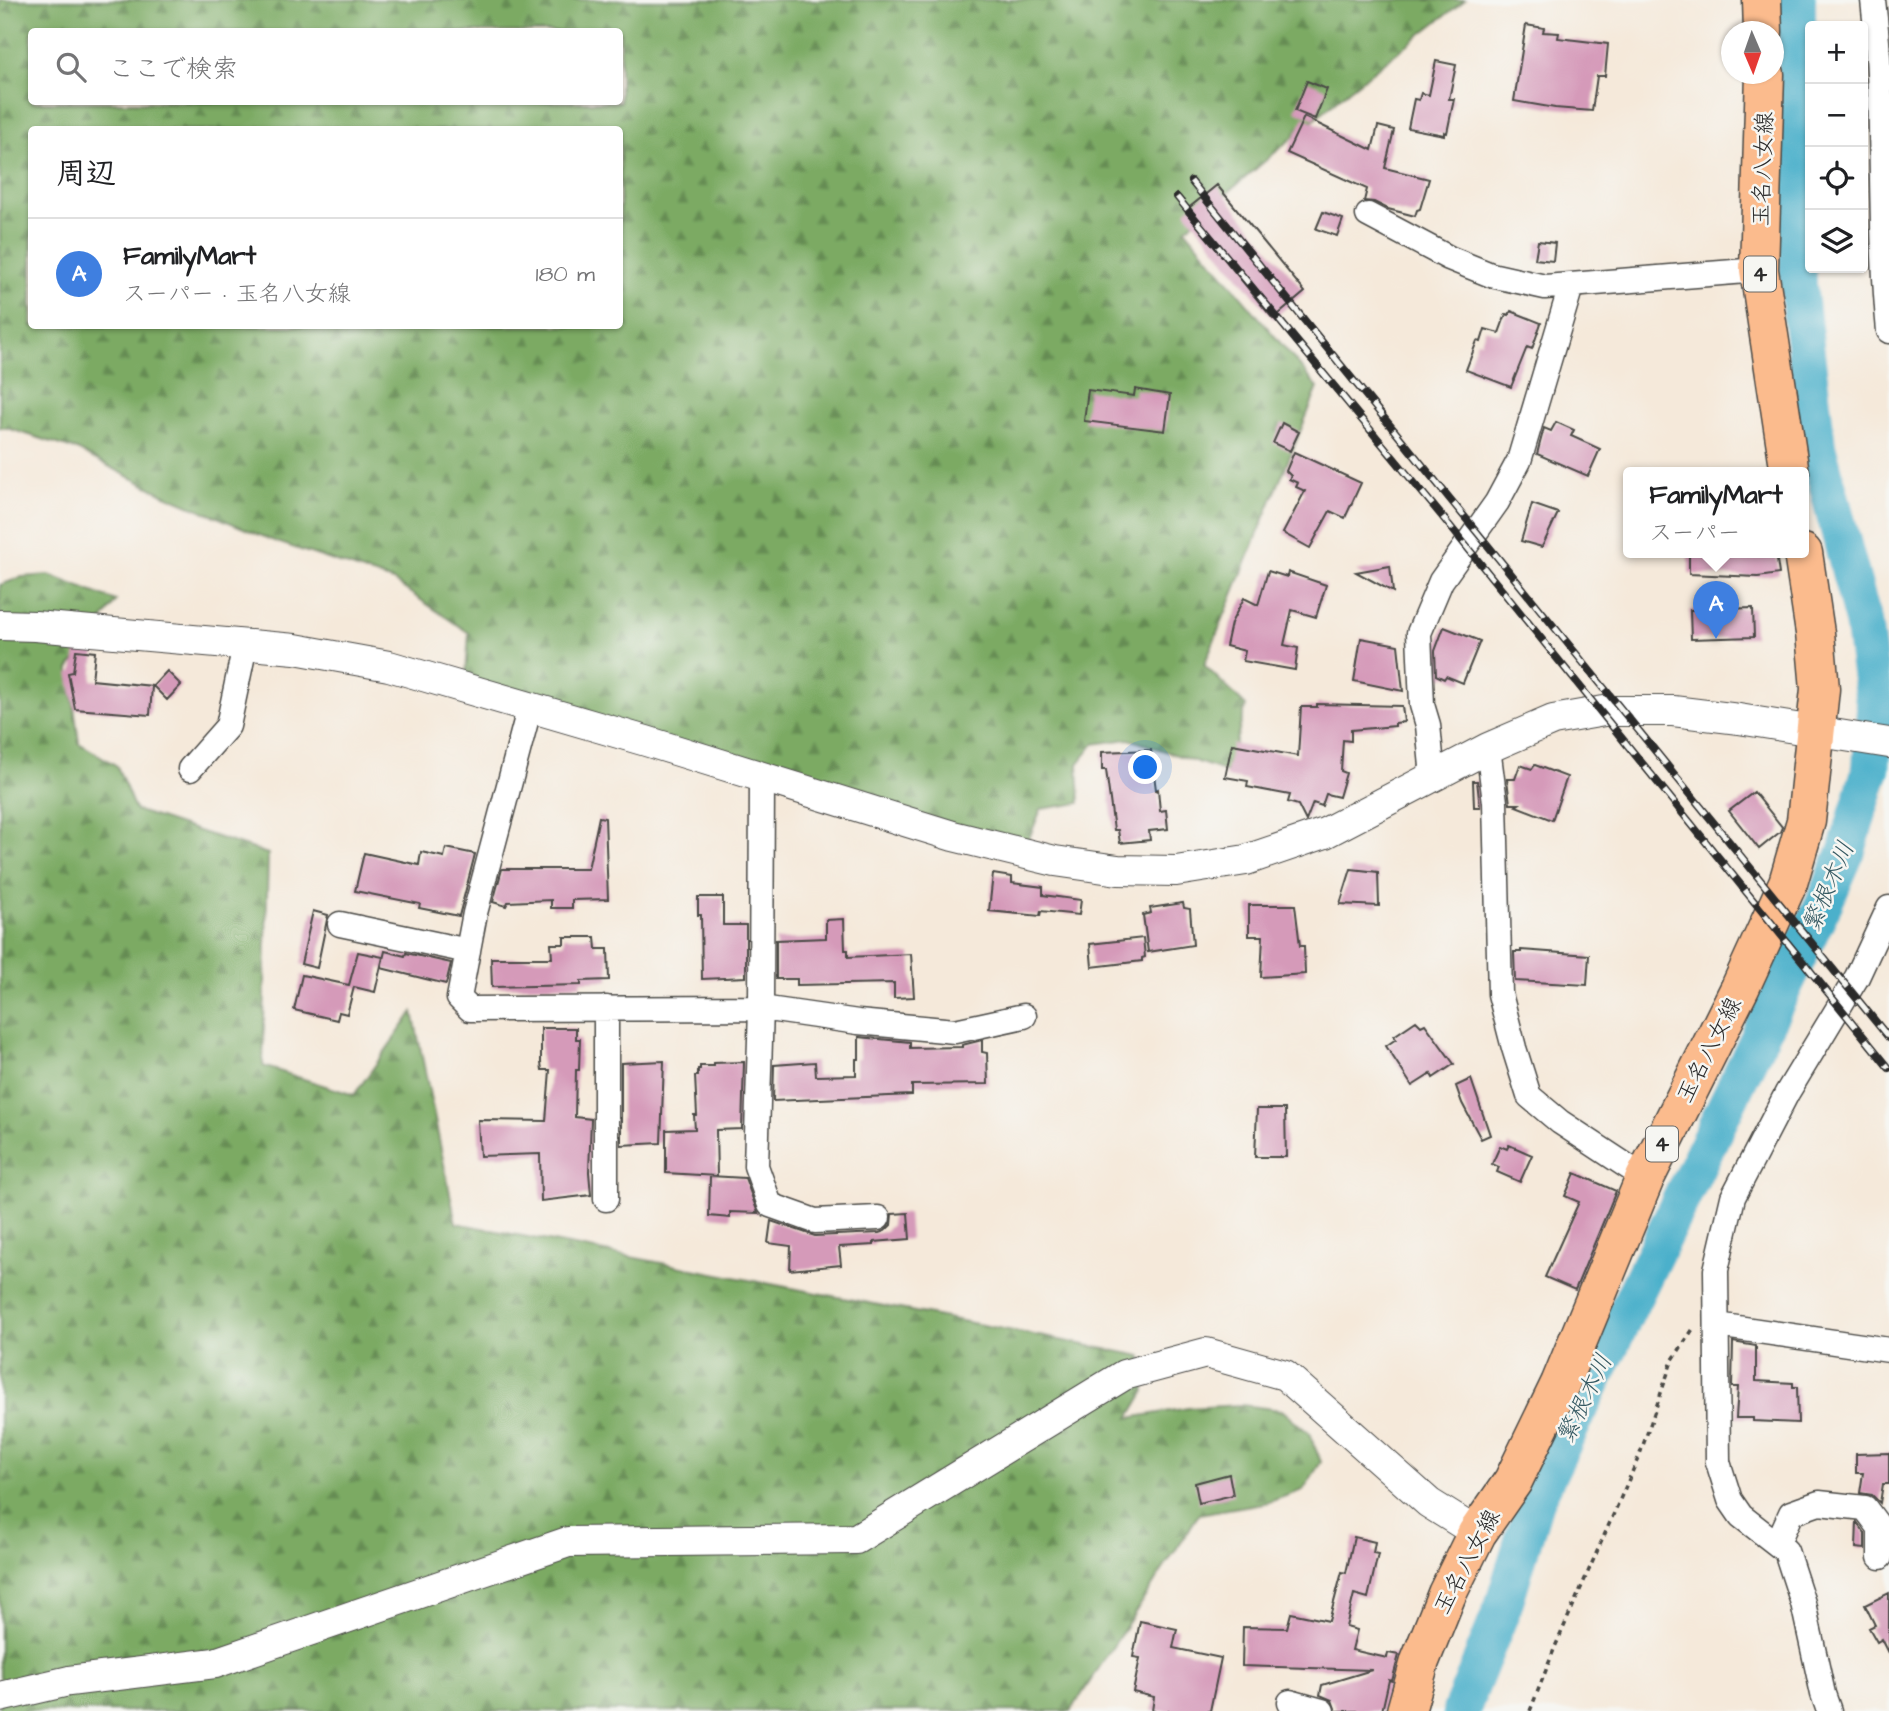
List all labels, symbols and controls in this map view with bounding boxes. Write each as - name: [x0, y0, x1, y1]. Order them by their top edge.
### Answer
- north arrow: [1721, 21, 1784, 84]
- map controls: [1805, 21, 1868, 273]
- button: +: [1805, 21, 1868, 84]
- search box: [28, 28, 623, 105]
- icon: search: [52, 48, 90, 86]
- text: ここで検索: [108, 51, 238, 87]
- button: −: [1805, 84, 1868, 147]
- street label: 玉名八女線: [1745, 111, 1781, 227]
- button: locate: [1805, 147, 1868, 210]
- text: 周辺: [56, 153, 116, 195]
- button: layers: [1805, 210, 1868, 273]
- text: FamilyMart: [123, 238, 256, 274]
- road number: 4: [1744, 256, 1776, 292]
- text: A: [72, 258, 86, 290]
- text: 180 m: [536, 258, 595, 290]
- text: スーパー · 玉名八女線: [123, 278, 351, 310]
- popup: [1623, 467, 1809, 558]
- text: FamilyMart: [1649, 477, 1783, 513]
- text: スーパー: [1649, 517, 1740, 549]
- pin: A: [1693, 581, 1739, 639]
- your location: [1128, 750, 1162, 784]
- water label: 繁根木川: [1795, 836, 1863, 938]
- street label: 玉名八女線: [1669, 992, 1749, 1108]
- road number: 4: [1646, 1126, 1678, 1162]
- water label: 繁根木川: [1549, 1348, 1621, 1450]
- street label: 玉名八女線: [1426, 1504, 1508, 1620]

